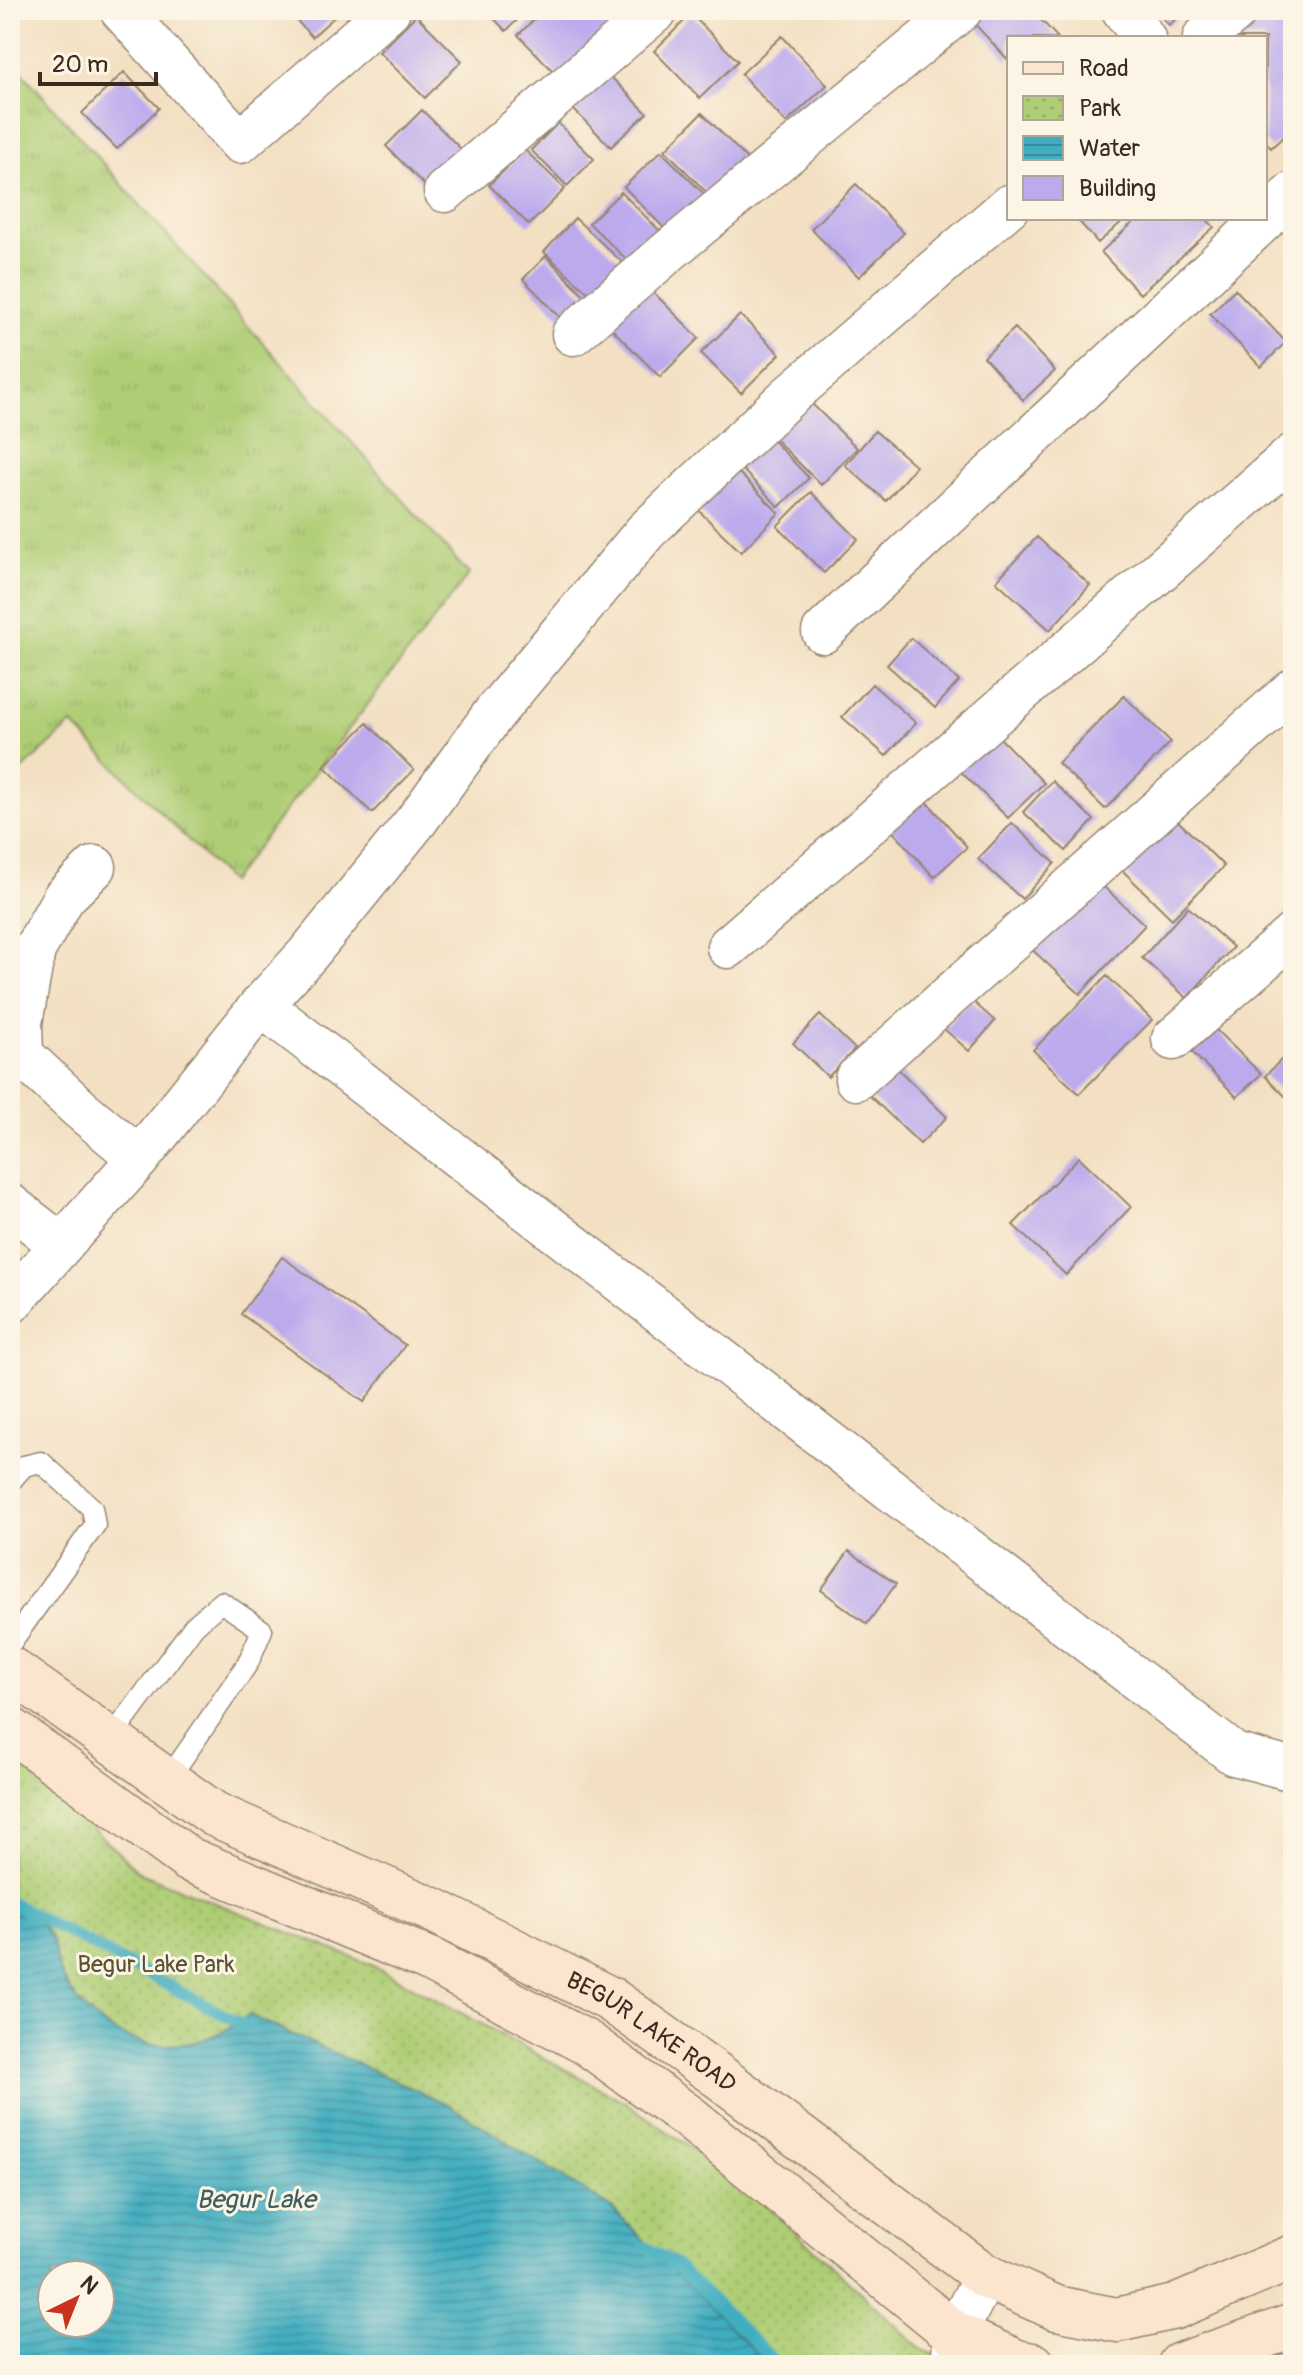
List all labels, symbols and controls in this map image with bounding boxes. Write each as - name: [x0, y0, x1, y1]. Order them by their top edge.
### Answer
- scale bar: [40, 36, 156, 86]
- legend: [1007, 36, 1267, 220]
- text: 20 m: [52, 50, 108, 79]
- text: Road: [1079, 54, 1129, 83]
- text: Park: [1079, 94, 1121, 123]
- text: Water: [1079, 134, 1140, 163]
- text: Building: [1079, 174, 1156, 203]
- park label: Begur Lake Park: [77, 1950, 235, 1979]
- street label: BEGUR LAKE ROAD: [562, 1966, 742, 2099]
- water label: Begur Lake: [196, 2184, 318, 2216]
- north arrow: [36, 2259, 116, 2339]
- text: N: [74, 2270, 104, 2301]

